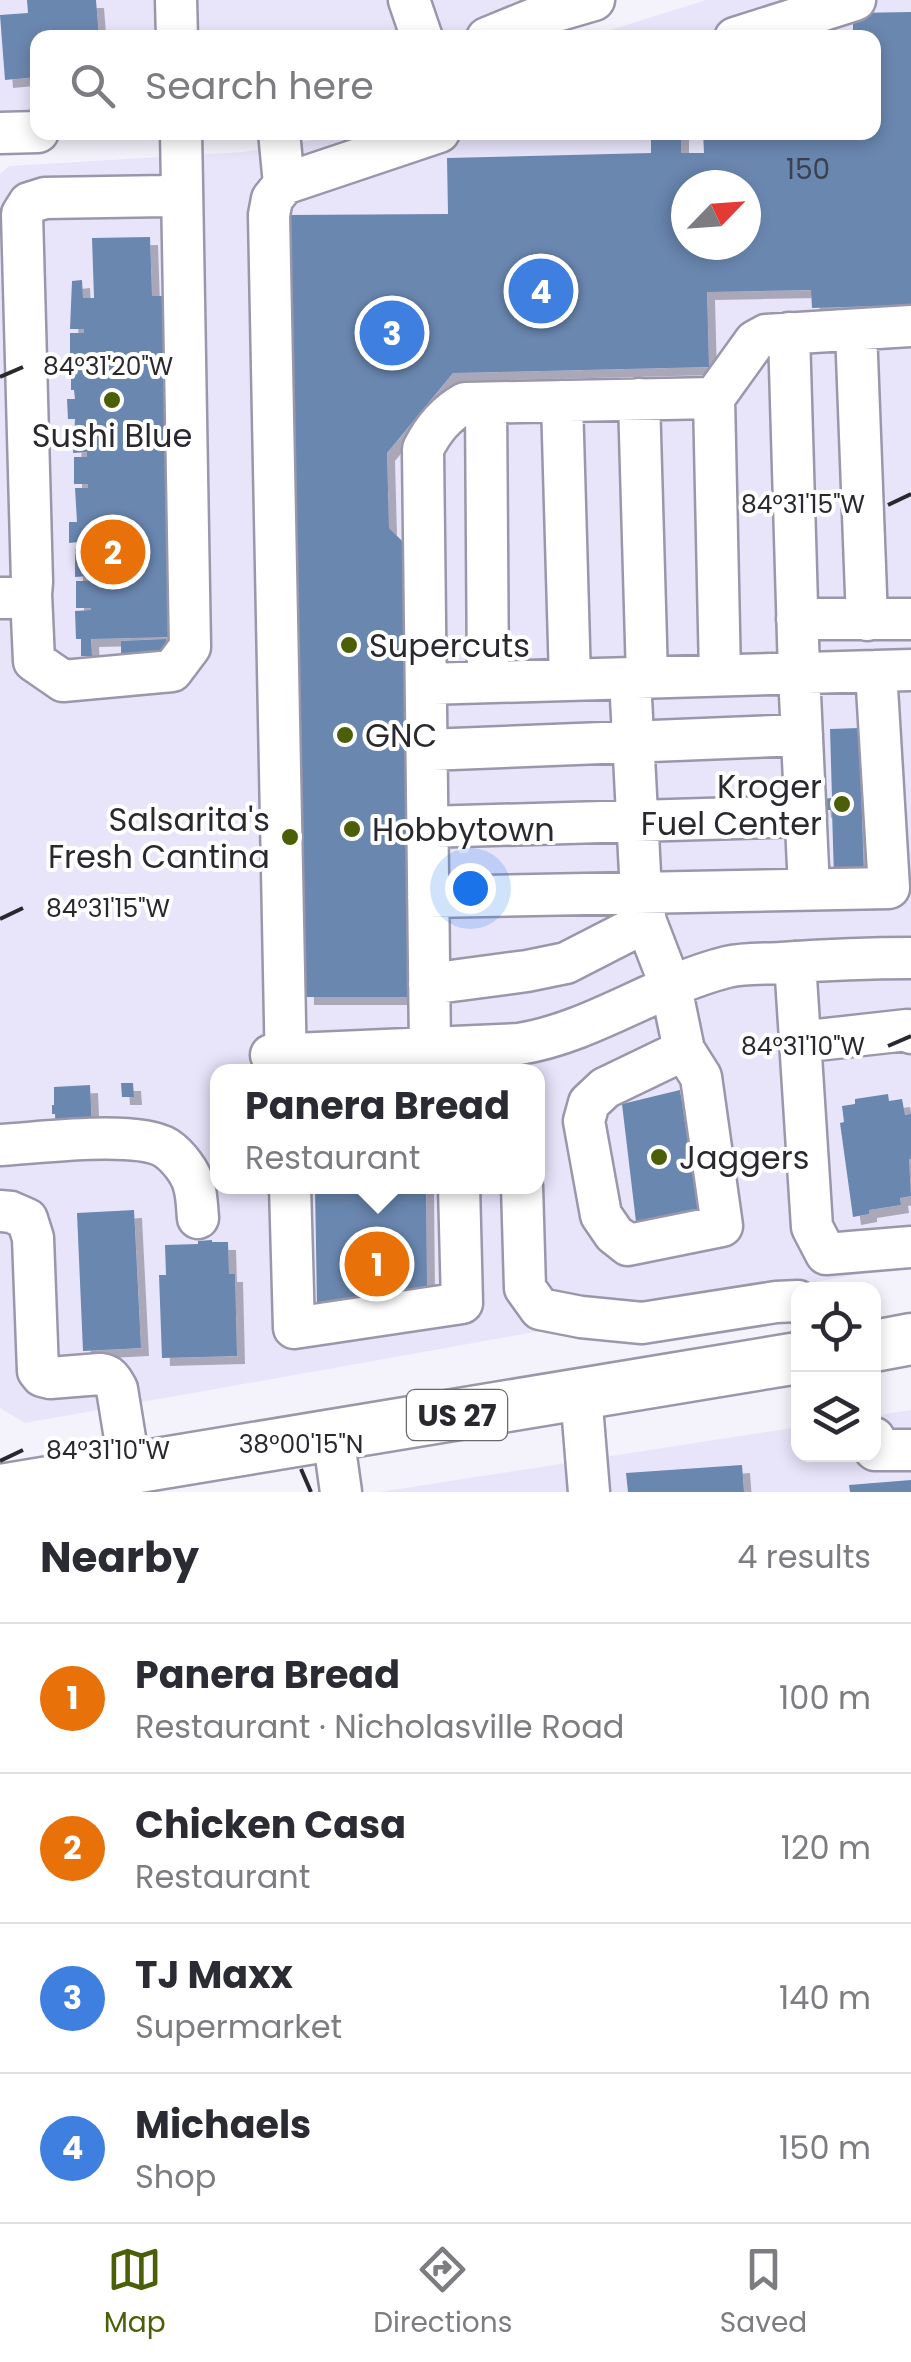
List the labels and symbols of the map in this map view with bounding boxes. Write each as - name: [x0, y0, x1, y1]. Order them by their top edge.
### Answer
- house number: 150: [786, 150, 830, 189]
- north arrow: [671, 170, 761, 260]
- pin: 4: [508, 254, 574, 328]
- pin: 3: [360, 296, 424, 370]
- text: 84°31'20"W: [43, 349, 173, 384]
- marker: Sushi Blue: [101, 389, 123, 411]
- place label: Sushi Blue: [32, 413, 192, 458]
- text: 84°31'15"W: [741, 487, 865, 522]
- pin: 2: [80, 514, 146, 590]
- place label: Supercuts: [369, 623, 530, 668]
- marker: Supercuts: [338, 634, 360, 656]
- place label: GNC: [365, 713, 437, 758]
- marker: GNC: [334, 724, 356, 746]
- place label: Kroger Fuel Center: [641, 764, 822, 846]
- marker: Kroger Fuel Center: [831, 793, 853, 815]
- place label: Salsarita's Fresh Cantina: [48, 797, 270, 879]
- place label: Hobbytown: [372, 807, 555, 852]
- marker: Hobbytown: [341, 818, 363, 840]
- marker: Salsarita's Fresh Cantina: [279, 826, 301, 848]
- your location: [445, 863, 496, 914]
- text: 84°31'15"W: [46, 891, 170, 926]
- text: 84°31'10"W: [741, 1029, 865, 1064]
- place label: Jaggers: [679, 1135, 809, 1180]
- marker: Jaggers: [648, 1146, 670, 1168]
- pin: 1: [344, 1226, 410, 1302]
- road number: US 27: [407, 1390, 507, 1440]
- text: 38°00'15"N: [239, 1427, 363, 1462]
- text: 84°31'10"W: [46, 1433, 170, 1468]

